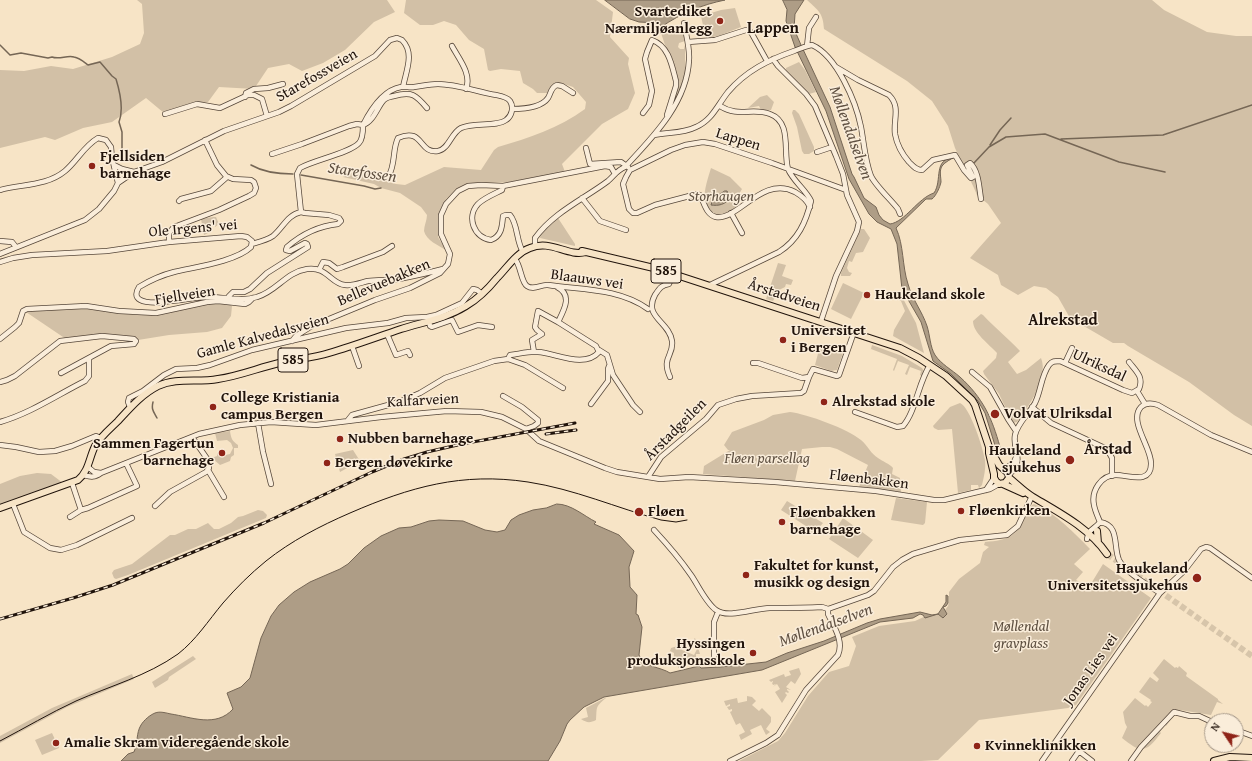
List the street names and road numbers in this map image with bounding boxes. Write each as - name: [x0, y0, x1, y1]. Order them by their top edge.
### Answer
- street label: Starefossveien: [273, 45, 361, 107]
- street label: Lappen: [713, 125, 763, 155]
- street label: Ole Irgens' vei: [148, 216, 238, 242]
- street label: Bellevuebakken: [335, 255, 433, 311]
- road number: 585: [651, 259, 681, 283]
- street label: Blaauws vei: [549, 266, 625, 294]
- street label: Årstadveien: [745, 276, 823, 316]
- street label: Fjellveien: [154, 282, 216, 310]
- street label: Gamle Kalvedalsveien: [195, 311, 331, 363]
- street label: Ulriksdal: [1069, 346, 1129, 386]
- road number: 585: [278, 348, 308, 372]
- street label: Kalfarveien: [387, 390, 459, 412]
- street label: Årstadgeilen: [641, 395, 711, 465]
- street label: Fløenbakken: [828, 466, 910, 494]
- street label: Jonas Lies vei: [1060, 631, 1122, 709]

